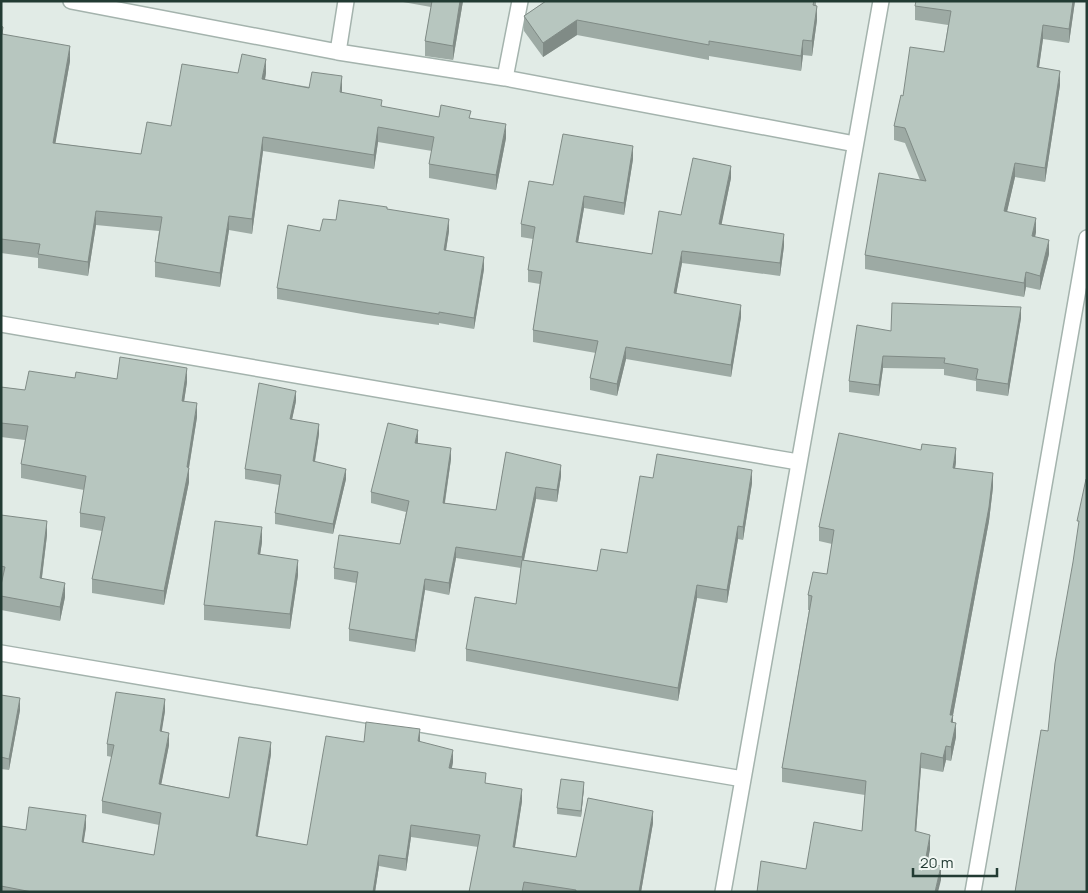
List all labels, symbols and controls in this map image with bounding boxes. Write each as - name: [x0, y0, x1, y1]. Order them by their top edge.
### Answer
- scale bar: [913, 846, 997, 878]
- text: 20 m: [920, 852, 953, 873]

